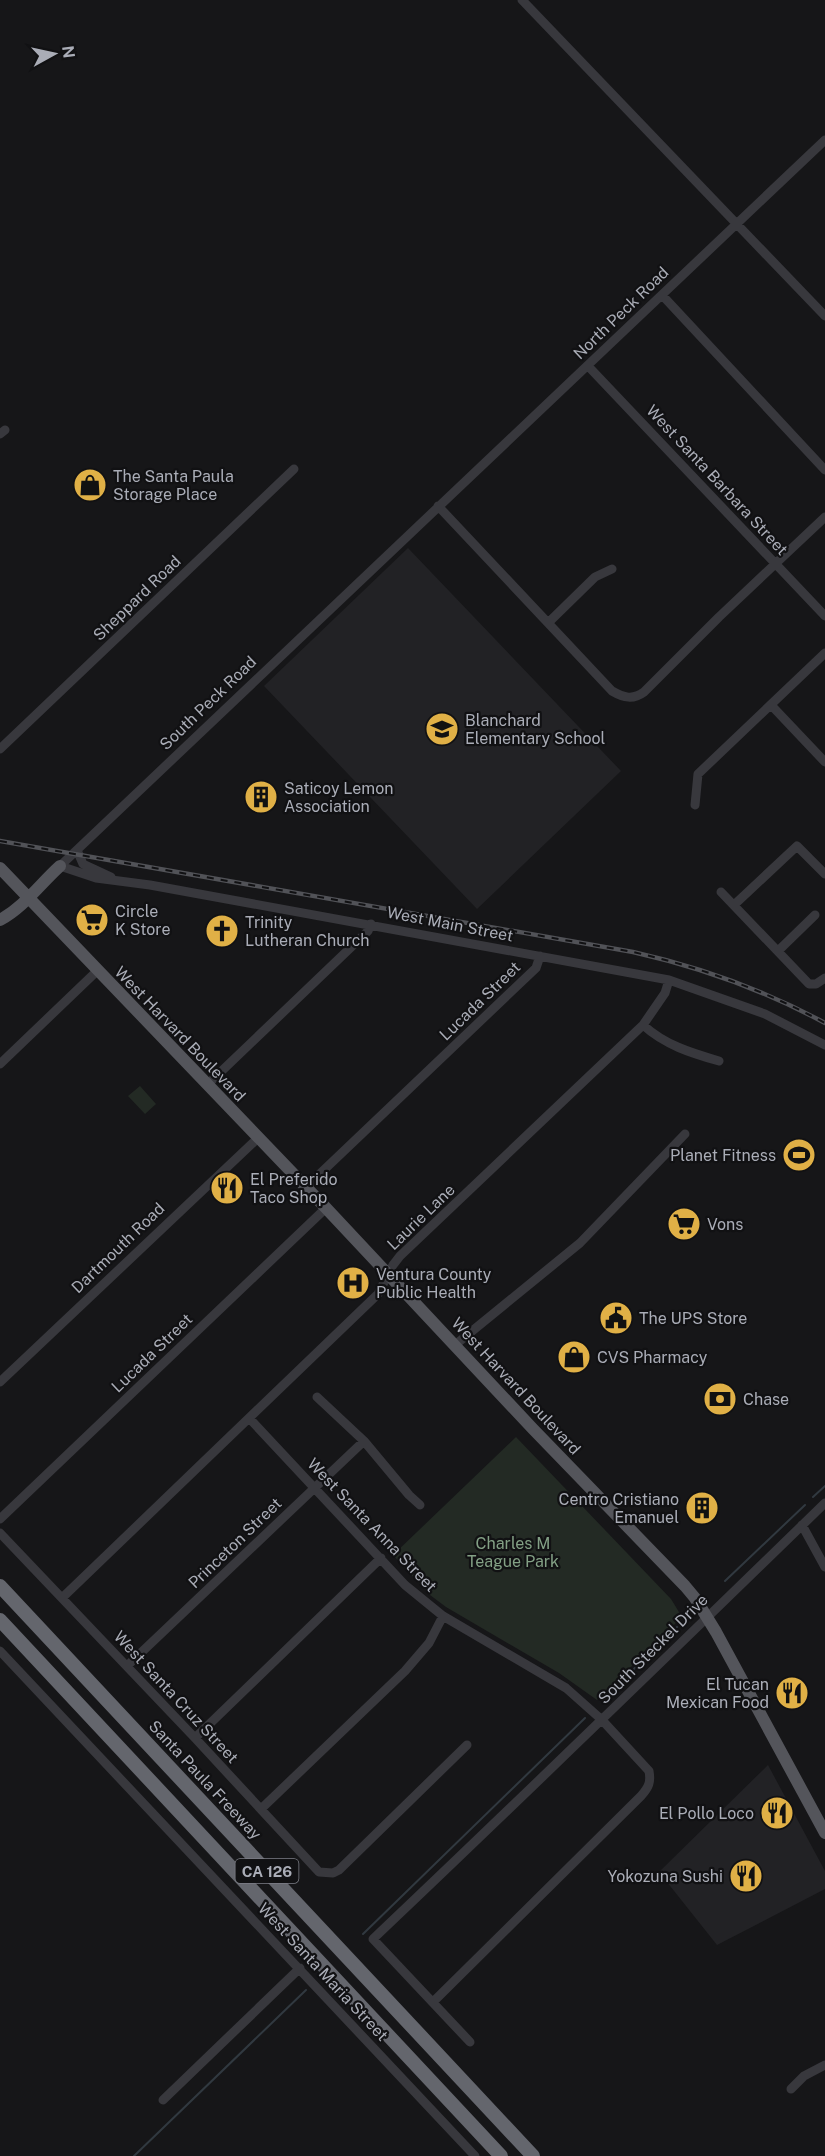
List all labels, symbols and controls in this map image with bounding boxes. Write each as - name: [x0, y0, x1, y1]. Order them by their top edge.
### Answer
- north arrow: [24, 24, 84, 84]
- text: N: [58, 44, 79, 60]
- street label: North Peck Road: [570, 263, 672, 363]
- street label: West Santa Barbara Street: [642, 401, 792, 559]
- shop icon: The Santa Paula Storage Place: [72, 467, 108, 503]
- place label: The Santa Paula Storage Place: [113, 467, 234, 504]
- street label: Sheppard Road: [89, 551, 185, 645]
- street label: South Peck Road: [156, 652, 260, 754]
- school or university icon: Blanchard Elementary School: [424, 711, 460, 747]
- place label: Blanchard Elementary School: [465, 711, 606, 748]
- building icon: Saticoy Lemon Association: [243, 779, 279, 815]
- place label: Saticoy Lemon Association: [284, 779, 393, 816]
- supermarket icon: Circle K Store: [74, 902, 110, 938]
- place label: Circle K Store: [115, 902, 170, 939]
- street label: West Main Street: [385, 902, 515, 946]
- church icon: Trinity Lutheran Church: [204, 913, 240, 949]
- place label: Trinity Lutheran Church: [245, 913, 370, 950]
- street label: Lucada Street: [436, 958, 524, 1044]
- street label: West Harvard Boulevard: [111, 963, 249, 1105]
- sports icon: Planet Fitness: [781, 1137, 817, 1173]
- place label: Planet Fitness: [670, 1146, 776, 1165]
- restaurant icon: El Preferido Taco Shop: [209, 1170, 245, 1206]
- place label: El Preferido Taco Shop: [250, 1170, 338, 1207]
- street label: Laurie Lane: [383, 1180, 459, 1254]
- street label: Dartmouth Road: [68, 1199, 168, 1297]
- supermarket icon: Vons: [666, 1206, 702, 1242]
- place label: Vons: [707, 1215, 743, 1234]
- hospital icon: Ventura County Public Health: [335, 1265, 371, 1301]
- place label: Ventura County Public Health: [376, 1265, 492, 1302]
- public building icon: The UPS Store: [598, 1300, 634, 1336]
- place label: The UPS Store: [639, 1309, 747, 1328]
- street label: Lucada Street: [108, 1310, 196, 1396]
- street label: West Harvard Boulevard: [448, 1314, 584, 1458]
- shop icon: CVS Pharmacy: [556, 1339, 592, 1375]
- place label: CVS Pharmacy: [597, 1348, 708, 1367]
- bank icon: Chase: [702, 1381, 738, 1417]
- place label: Chase: [743, 1390, 789, 1409]
- street label: West Santa Anna Street: [303, 1454, 441, 1596]
- place label: Centro Cristiano Emanuel: [558, 1490, 679, 1527]
- building icon: Centro Cristiano Emanuel: [684, 1490, 720, 1526]
- street label: Princeton Street: [185, 1494, 285, 1592]
- park label: Charles M Teague Park: [467, 1534, 559, 1571]
- street label: South Steckel Drive: [594, 1590, 712, 1708]
- street label: West Santa Cruz Street: [110, 1627, 242, 1767]
- place label: El Tucan Mexican Food: [666, 1675, 769, 1712]
- restaurant icon: El Tucan Mexican Food: [774, 1675, 810, 1711]
- street label: Santa Paula Freeway: [145, 1716, 265, 1844]
- restaurant icon: El Pollo Loco: [759, 1795, 795, 1831]
- place label: El Pollo Loco: [659, 1804, 754, 1823]
- restaurant icon: Yokozuna Sushi: [728, 1858, 764, 1894]
- road number: CA 126: [236, 1859, 298, 1883]
- place label: Yokozuna Sushi: [607, 1867, 723, 1886]
- street label: West Santa Maria Street: [254, 1899, 392, 2045]

